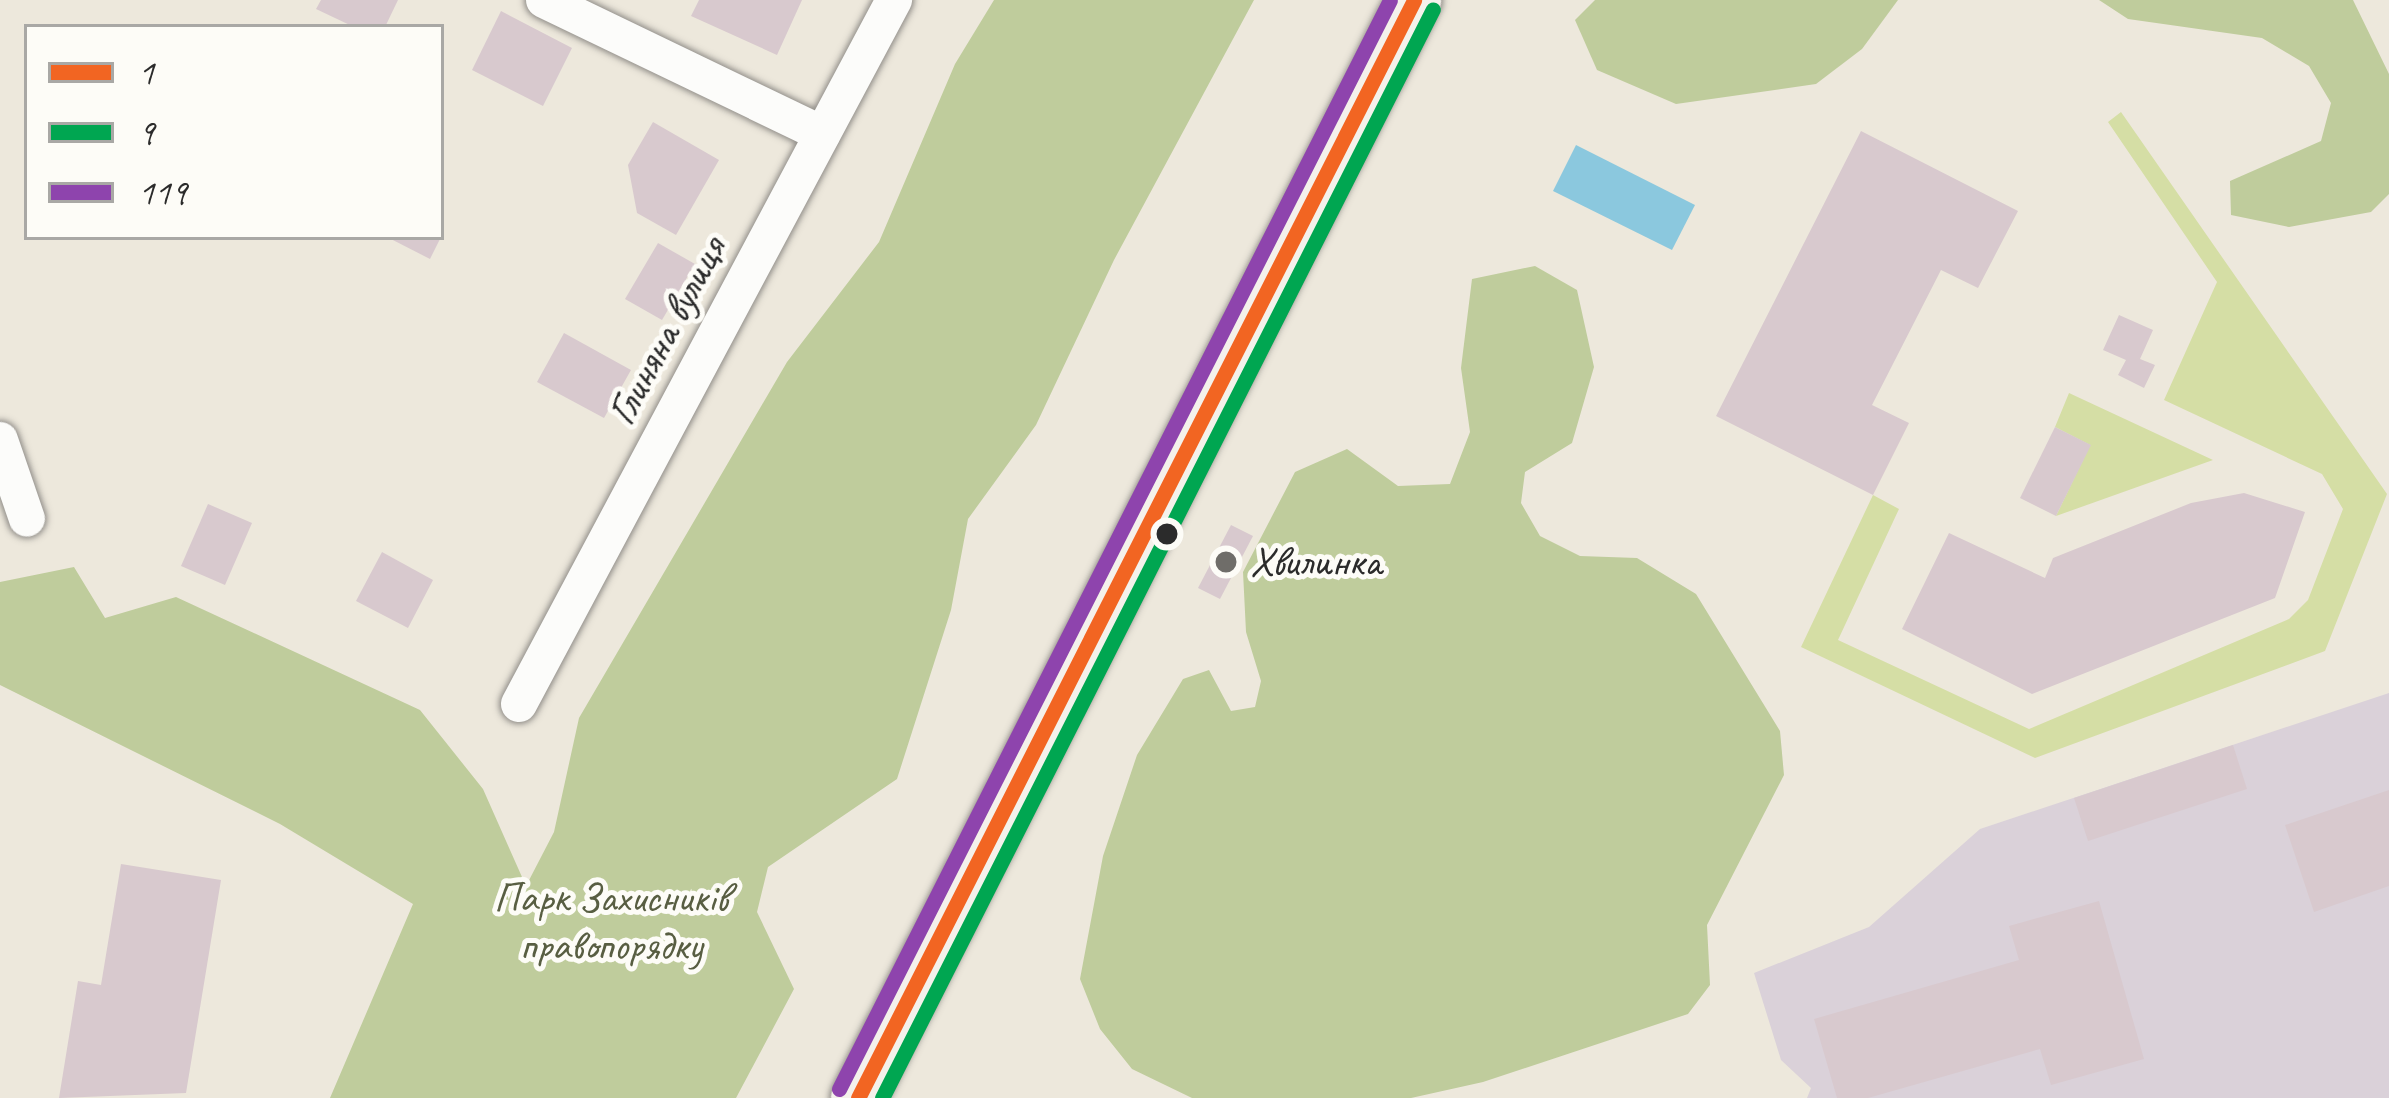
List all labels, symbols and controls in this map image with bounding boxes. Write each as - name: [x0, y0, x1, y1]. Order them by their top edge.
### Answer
- legend: [24, 24, 444, 240]
- text: 1: [138, 49, 154, 95]
- text: 9: [138, 109, 154, 155]
- text: 119: [138, 169, 187, 215]
- street label: Глиняна вулиця: [597, 229, 737, 433]
- unlabelled marker: [1156, 523, 1178, 545]
- place label: Хвилинка: [1250, 537, 1381, 587]
- marker: Хвилинка: [1213, 549, 1239, 575]
- park label: Парк Захисників правопорядку: [490, 873, 732, 972]

